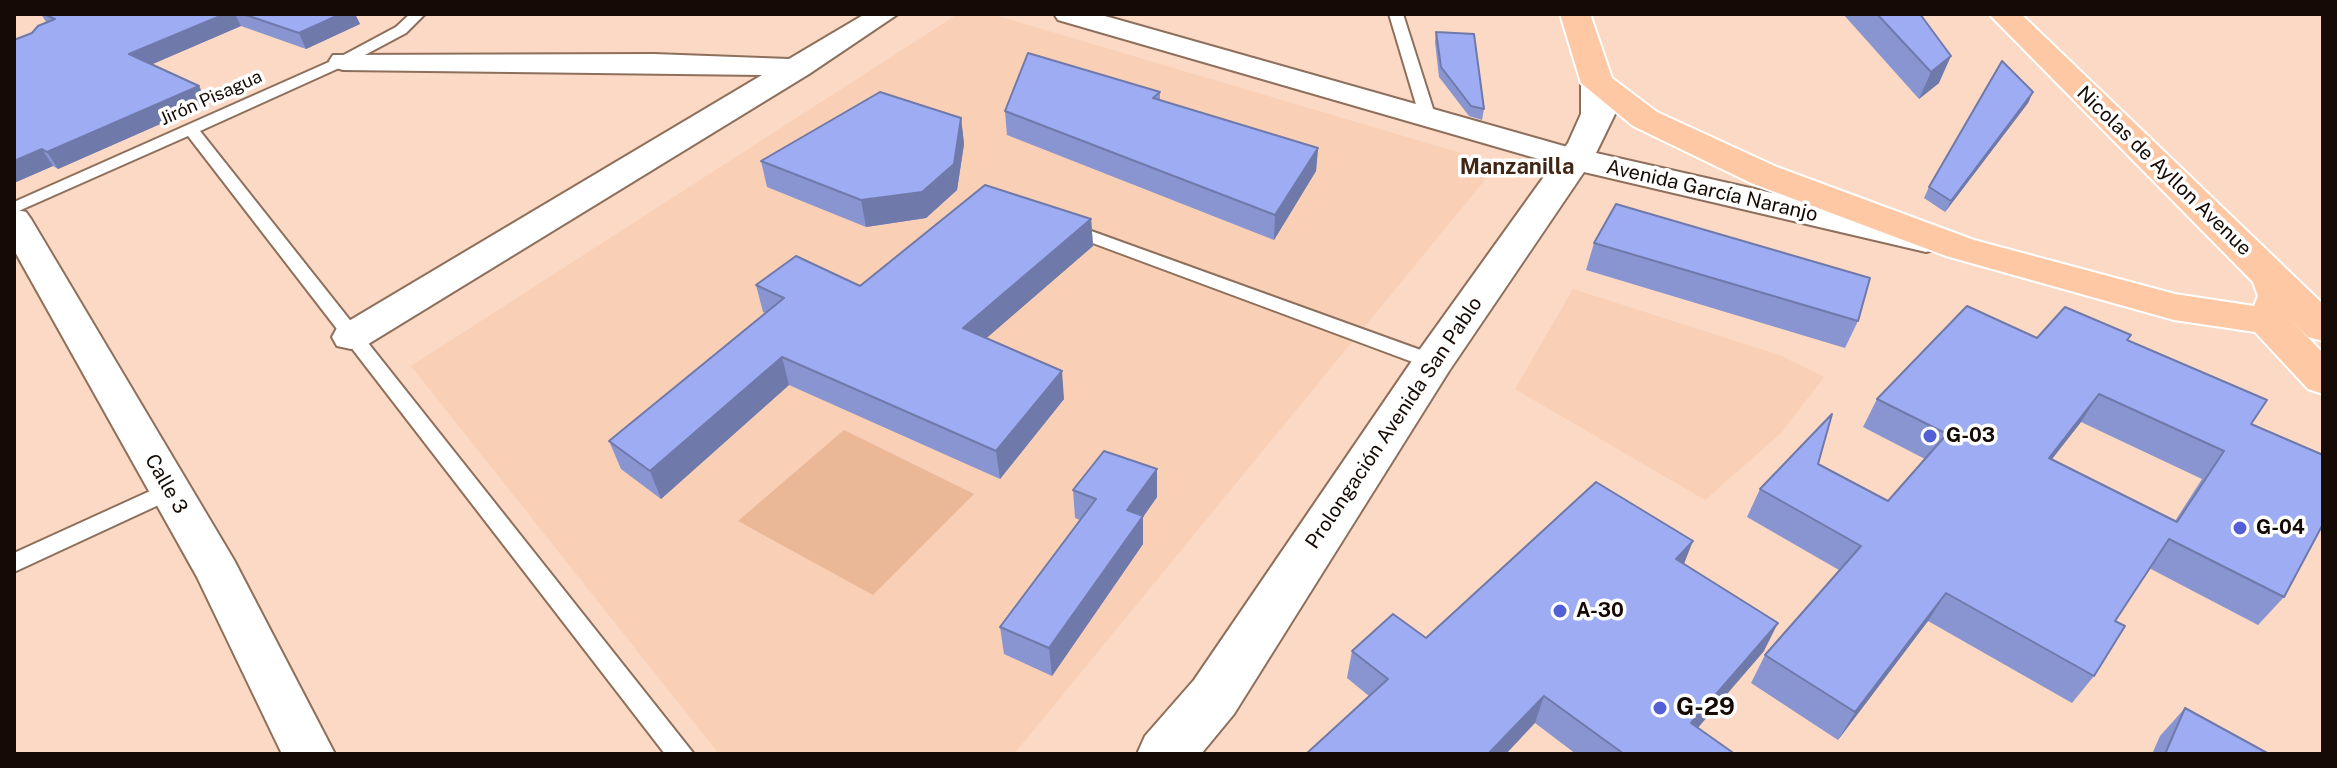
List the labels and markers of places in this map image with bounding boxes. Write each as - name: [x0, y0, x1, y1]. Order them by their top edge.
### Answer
- place label: G-03: [1946, 424, 1995, 448]
- marker: G-03: [1921, 427, 1939, 445]
- place label: G-04: [2256, 516, 2305, 540]
- marker: G-04: [2231, 519, 2249, 537]
- place label: A-30: [1576, 599, 1624, 623]
- marker: A-30: [1551, 602, 1569, 620]
- place label: G-29: [1676, 694, 1735, 722]
- marker: G-29: [1651, 699, 1669, 717]

